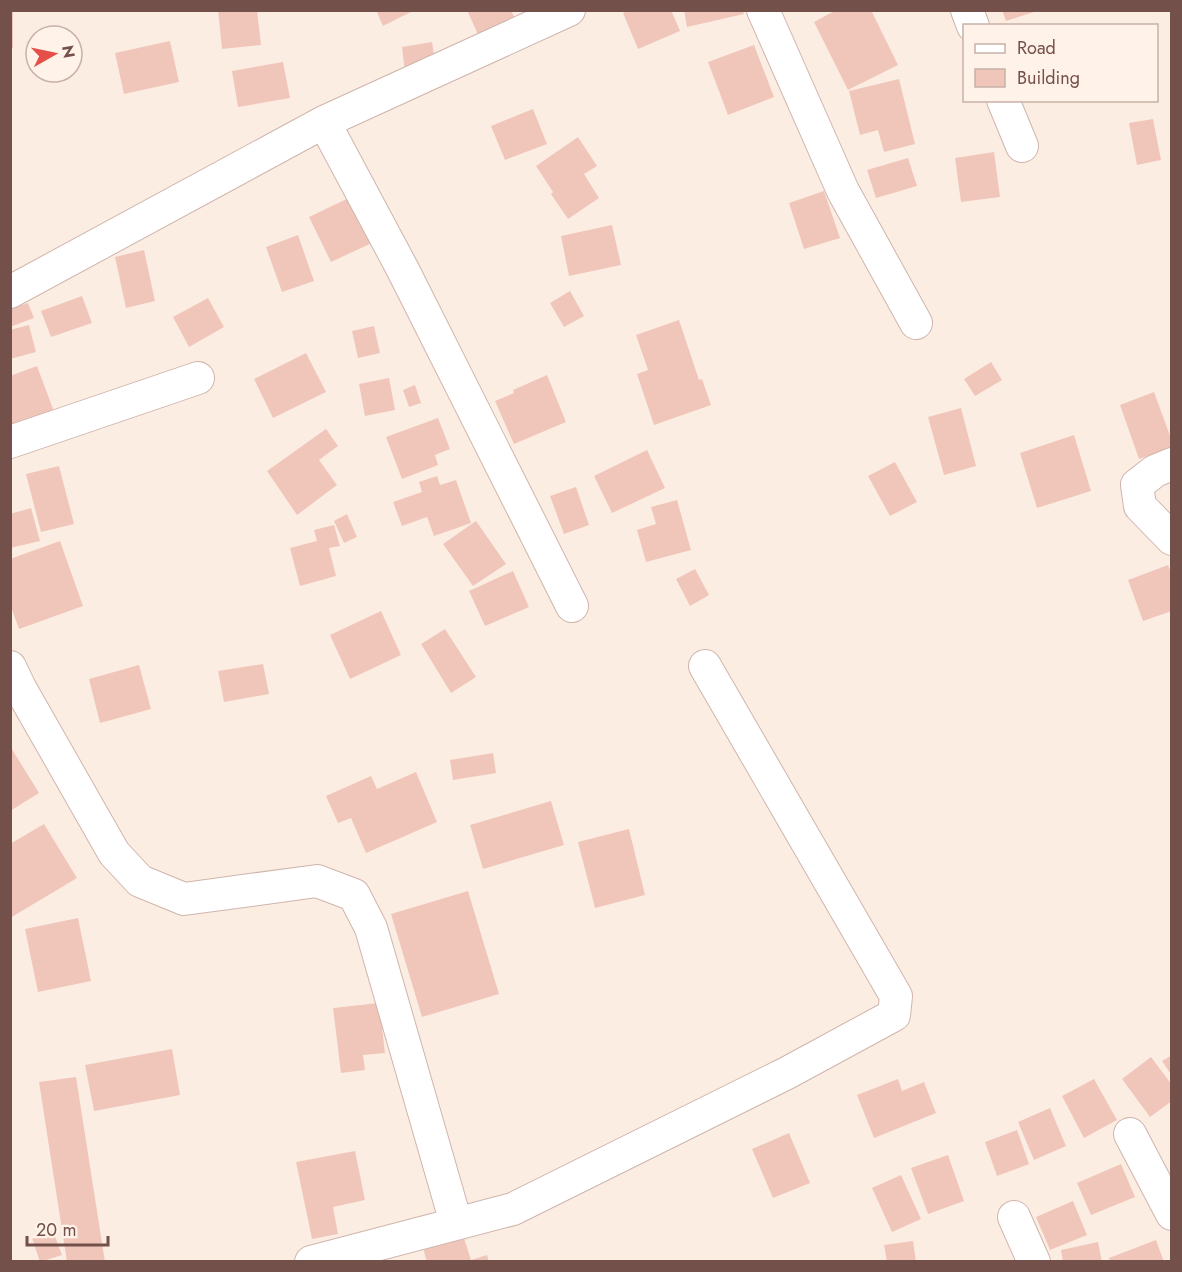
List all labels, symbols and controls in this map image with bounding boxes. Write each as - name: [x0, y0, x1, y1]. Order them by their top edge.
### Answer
- north arrow: [24, 24, 84, 84]
- legend: [963, 24, 1158, 102]
- text: Road: [1017, 35, 1056, 61]
- text: N: [56, 44, 81, 60]
- text: Building: [1017, 65, 1080, 91]
- scale bar: [27, 1209, 108, 1247]
- text: 20 m: [36, 1217, 76, 1243]

